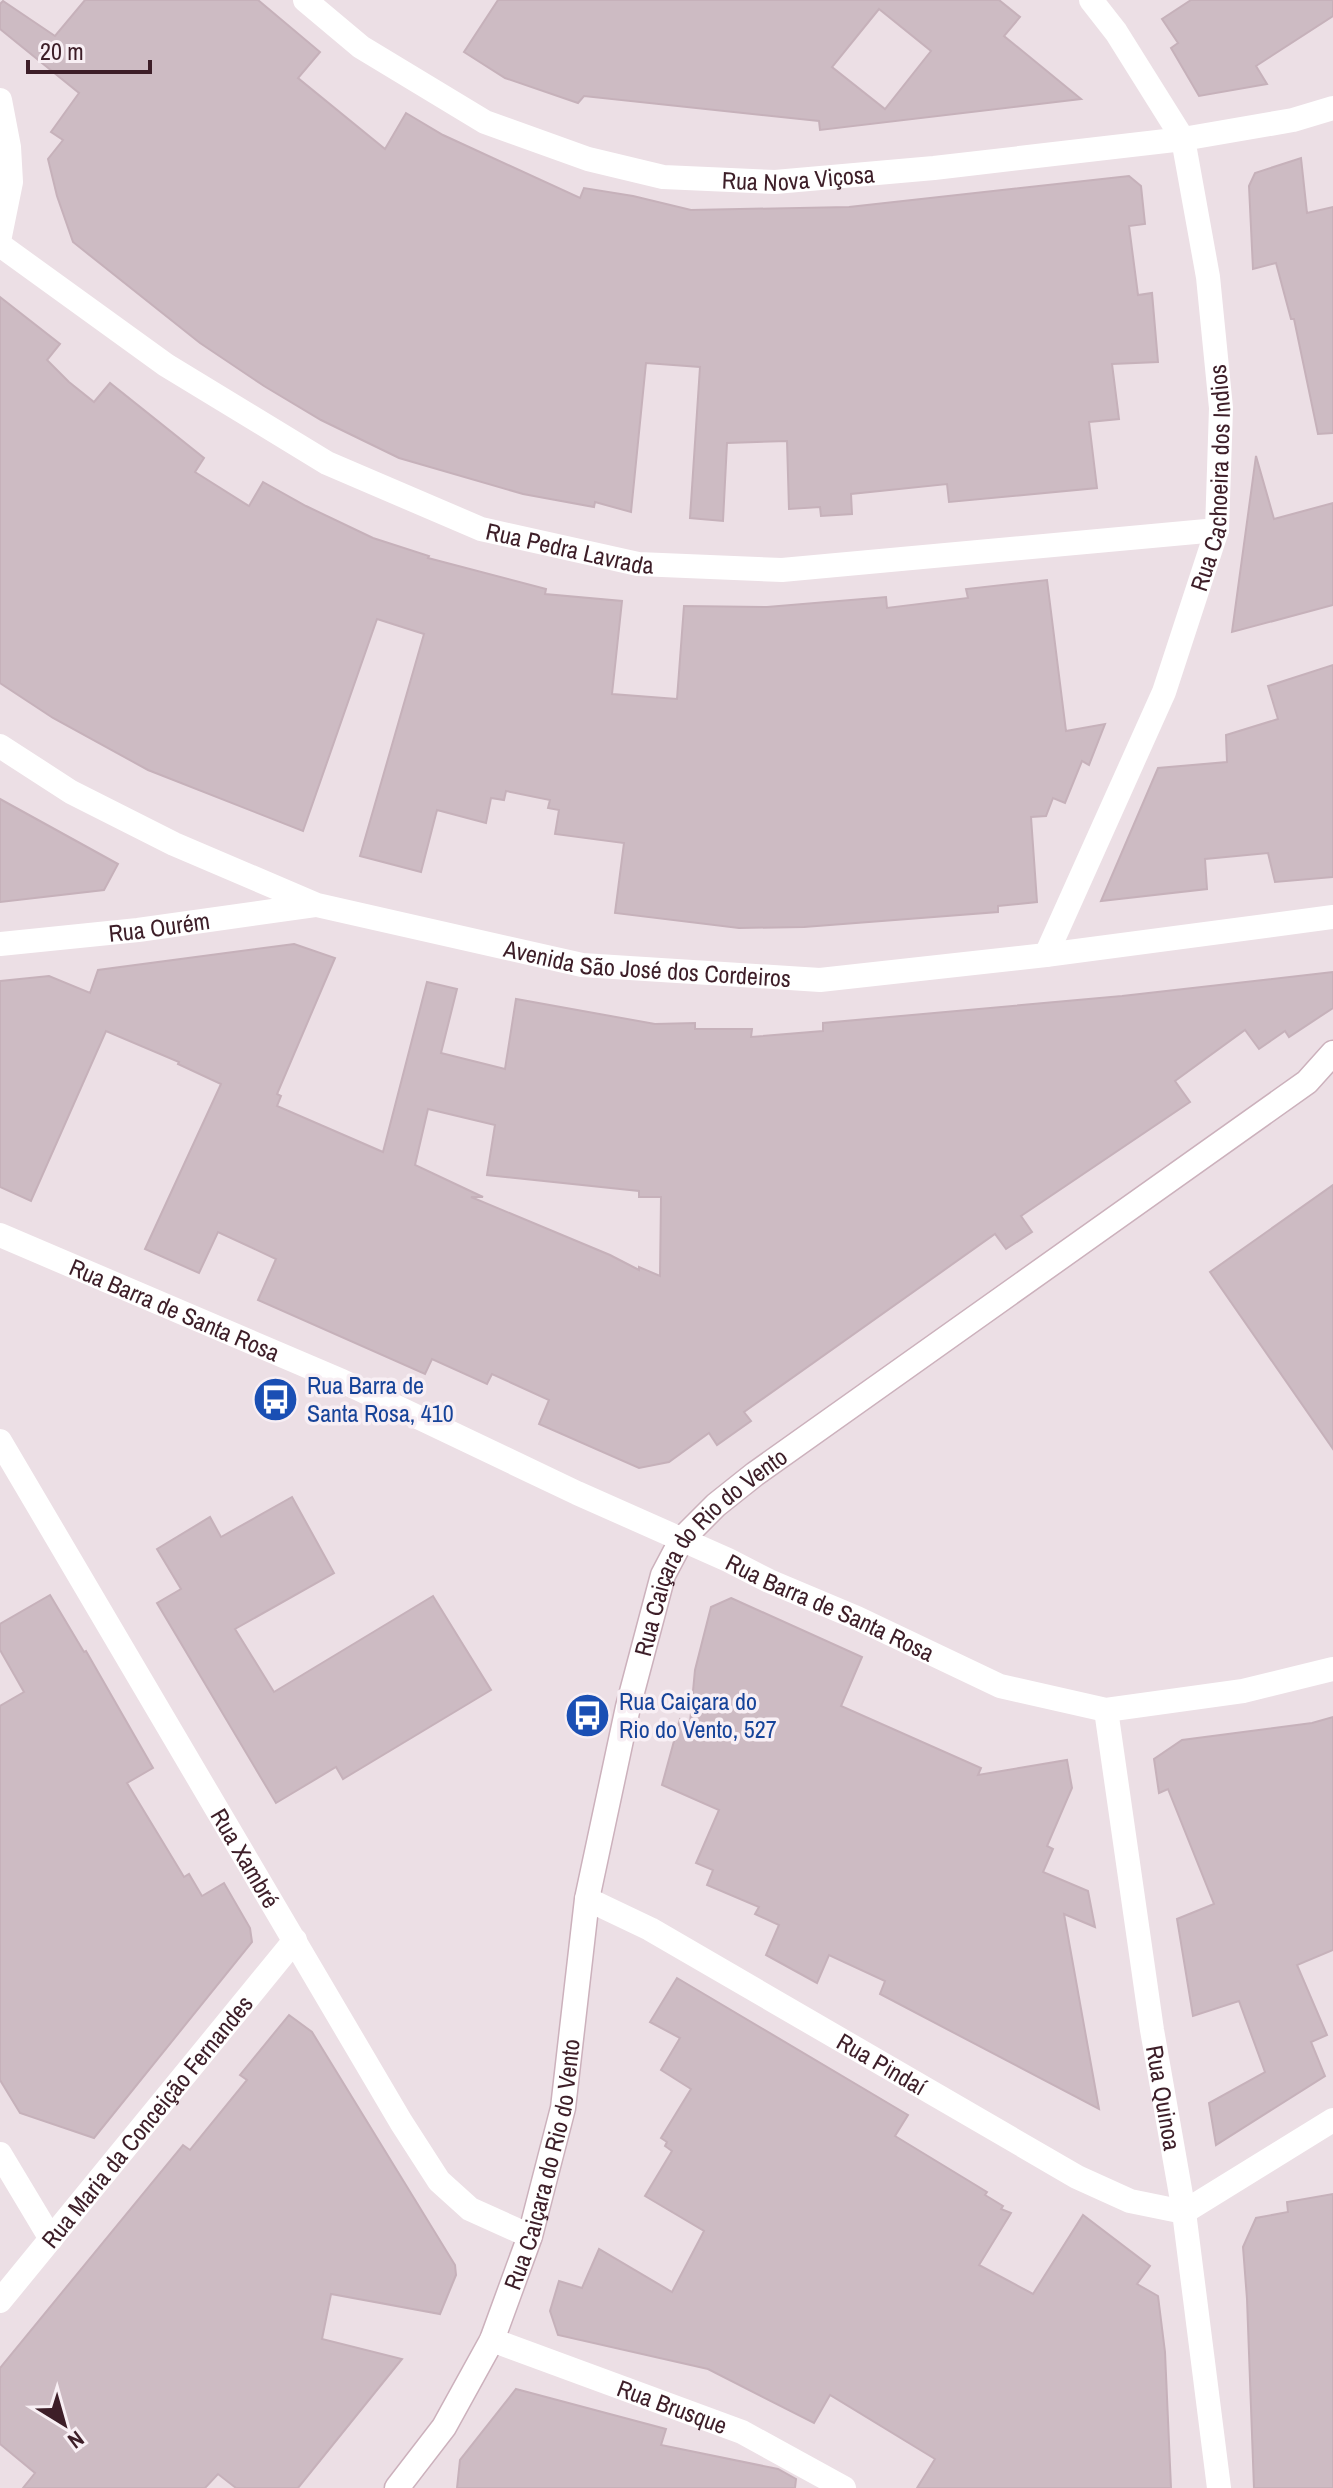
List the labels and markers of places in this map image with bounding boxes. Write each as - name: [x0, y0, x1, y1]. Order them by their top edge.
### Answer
- place label: Rua Barra de Santa Rosa, 410: [307, 1369, 454, 1429]
- bus stop icon: Rua Barra de Santa Rosa, 410: [252, 1375, 300, 1423]
- place label: Rua Caiçara do Rio do Vento, 527: [619, 1685, 777, 1745]
- bus stop icon: Rua Caiçara do Rio do Vento, 527: [564, 1691, 612, 1739]

